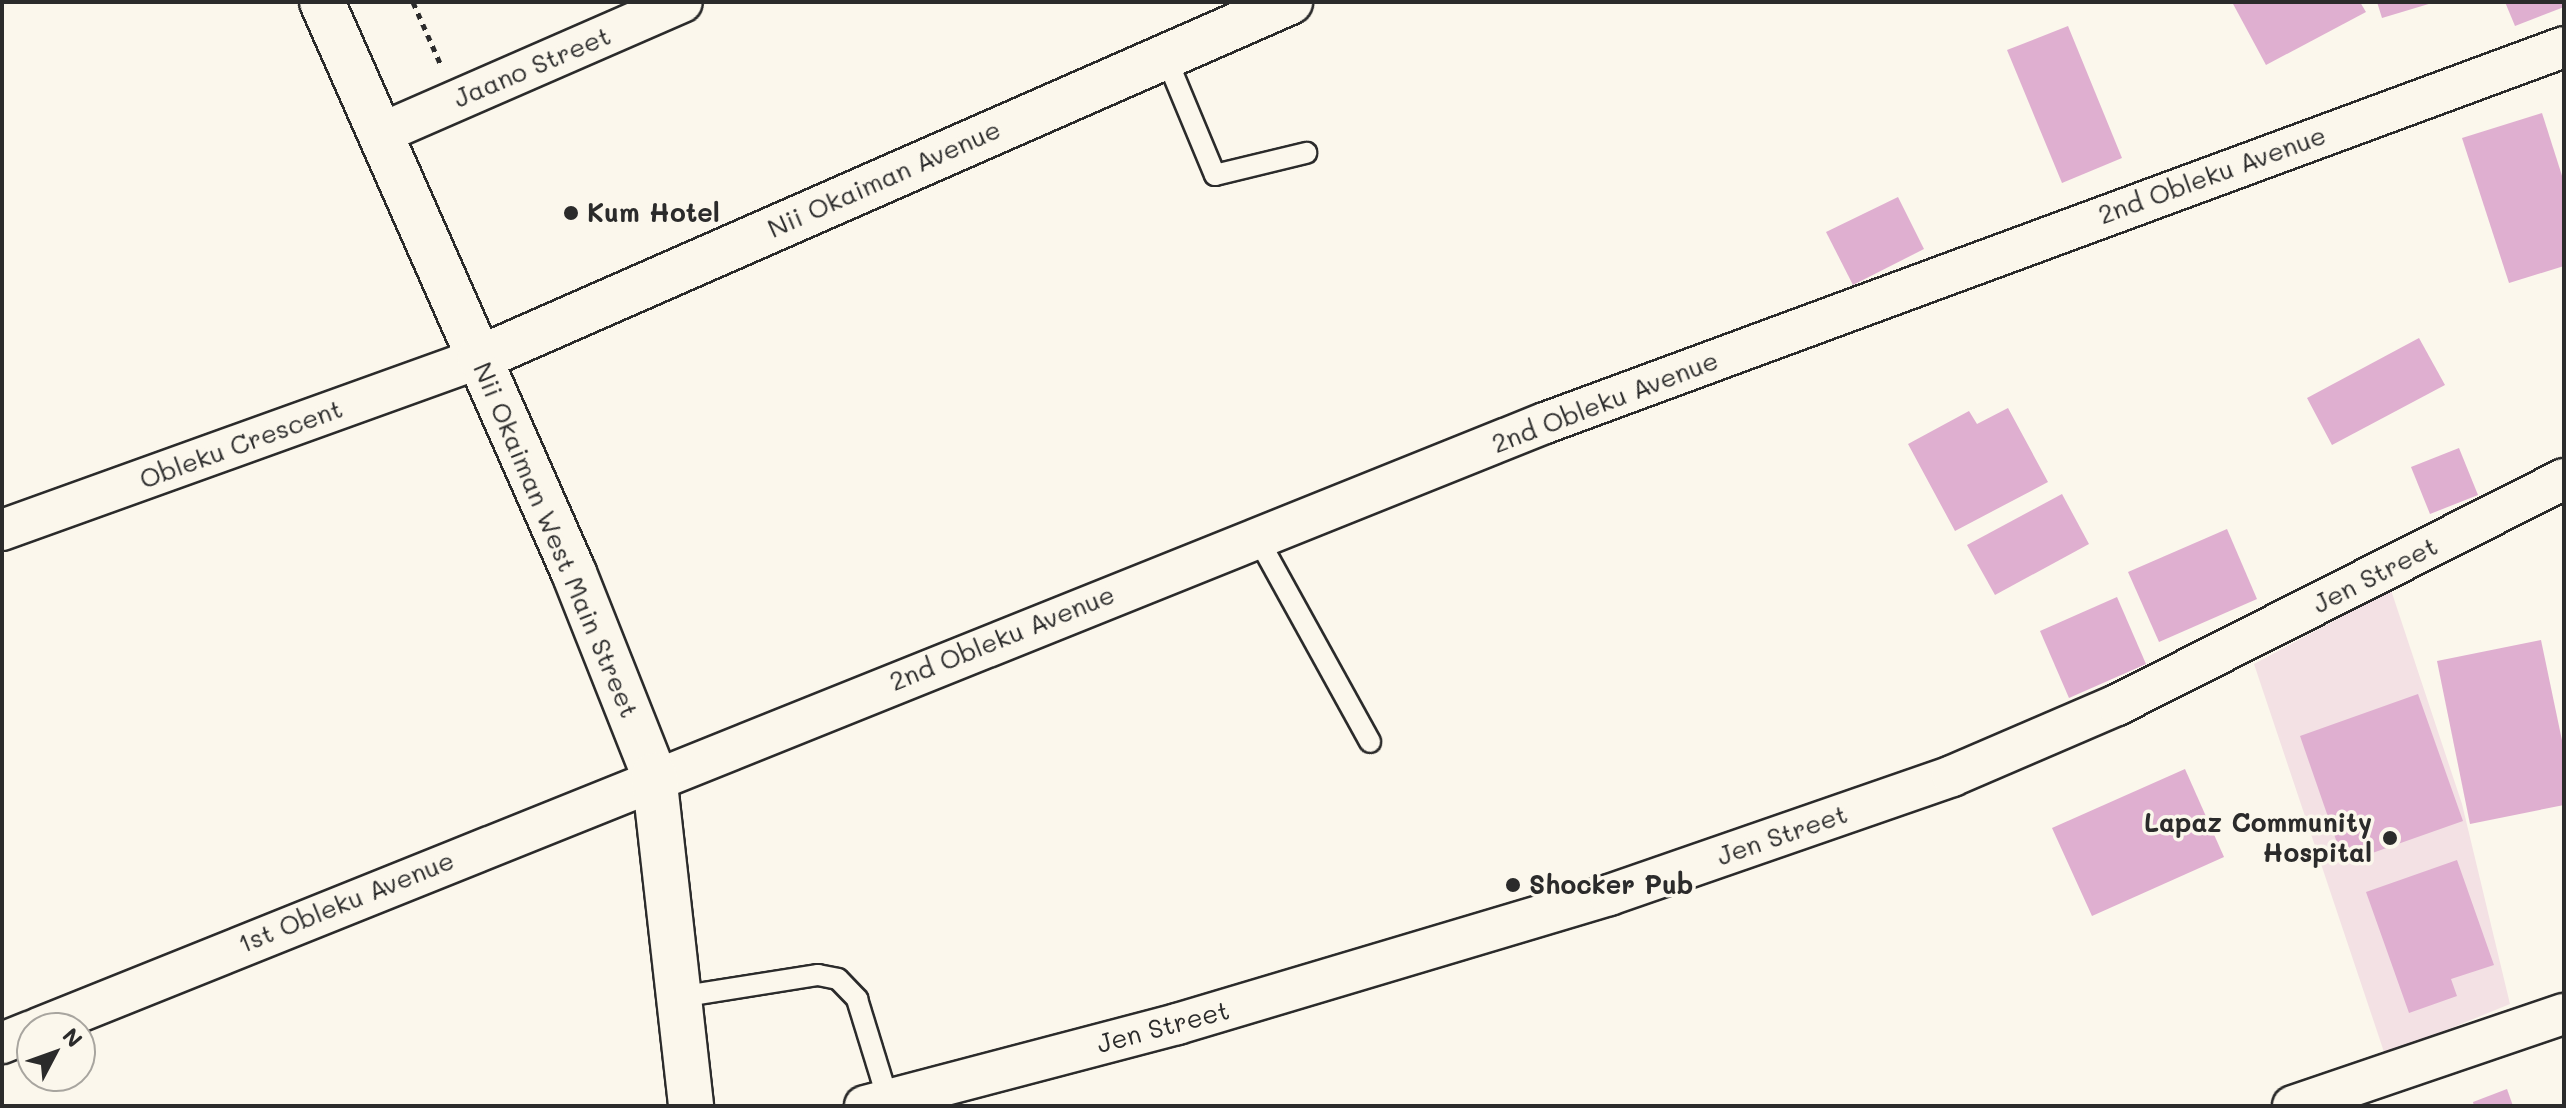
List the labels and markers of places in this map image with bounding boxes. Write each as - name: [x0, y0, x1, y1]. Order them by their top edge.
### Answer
- place label: Kum Hotel: [587, 197, 720, 229]
- marker: Kum Hotel: [562, 204, 580, 222]
- place label: Lapaz Community Hospital: [2144, 807, 2372, 868]
- marker: Lapaz Community Hospital: [2379, 827, 2401, 849]
- place label: Shocker Pub: [1529, 869, 1693, 901]
- marker: Shocker Pub: [1504, 876, 1522, 894]

